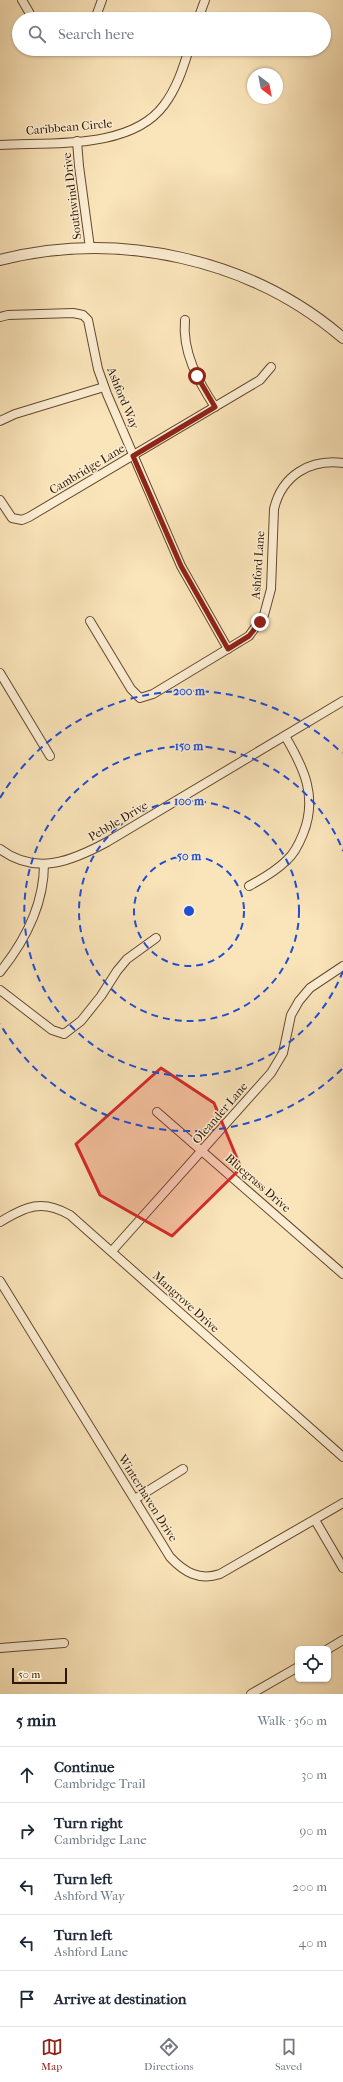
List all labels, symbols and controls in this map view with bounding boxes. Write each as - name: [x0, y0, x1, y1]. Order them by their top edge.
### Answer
- search box: [12, 12, 331, 56]
- icon: search: [26, 23, 48, 45]
- text: Search here: [58, 25, 134, 43]
- north arrow: [247, 68, 283, 104]
- street label: Caribbean Circle: [25, 116, 113, 138]
- street label: Southwind Drive: [60, 152, 84, 240]
- street label: Ashford Way: [104, 364, 142, 432]
- route start: [188, 367, 206, 385]
- street label: Cambridge Lane: [47, 441, 127, 497]
- street label: Ashford Lane: [249, 530, 267, 601]
- route end: [251, 613, 269, 631]
- text: 200 m: [173, 684, 206, 698]
- text: 150 m: [175, 739, 204, 753]
- text: 100 m: [174, 794, 205, 808]
- street label: Pebble Drive: [86, 798, 150, 844]
- text: 50 m: [177, 849, 202, 863]
- centre of rings: [182, 904, 196, 918]
- street label: Oleander Lane: [189, 1079, 251, 1147]
- street label: Bluegrass Drive: [223, 1151, 293, 1215]
- street label: Mangrove Drive: [150, 1269, 222, 1336]
- street label: Winterhaven Drive: [115, 1451, 180, 1544]
- map controls: [295, 1646, 331, 1682]
- button: locate: [295, 1646, 331, 1682]
- scale bar: [12, 1666, 67, 1685]
- text: 50 m: [18, 1668, 40, 1681]
- text: 5 min: [16, 1710, 56, 1730]
- text: Walk · 360 m: [257, 1713, 327, 1728]
- text: Continue: [54, 1758, 114, 1776]
- icon: ahead: [16, 1764, 38, 1786]
- text: 30 m: [301, 1767, 327, 1782]
- text: Cambridge Trail: [54, 1776, 146, 1791]
- text: Turn right: [54, 1814, 123, 1832]
- icon: right: [16, 1820, 38, 1842]
- text: 90 m: [299, 1823, 327, 1838]
- text: Cambridge Lane: [54, 1832, 147, 1847]
- text: Turn left: [54, 1870, 112, 1888]
- icon: left: [16, 1876, 38, 1898]
- text: 200 m: [292, 1879, 327, 1894]
- text: Ashford Way: [54, 1888, 125, 1903]
- text: Turn left: [54, 1926, 112, 1944]
- icon: left: [16, 1932, 38, 1954]
- text: 40 m: [299, 1935, 327, 1950]
- text: Ashford Lane: [54, 1944, 128, 1959]
- icon: arrive: [16, 1988, 38, 2010]
- text: Arrive at destination: [54, 1990, 186, 2008]
- tab: Map: [41, 2036, 63, 2073]
- tab: Directions: [144, 2036, 194, 2073]
- tab: Saved: [275, 2036, 302, 2073]

